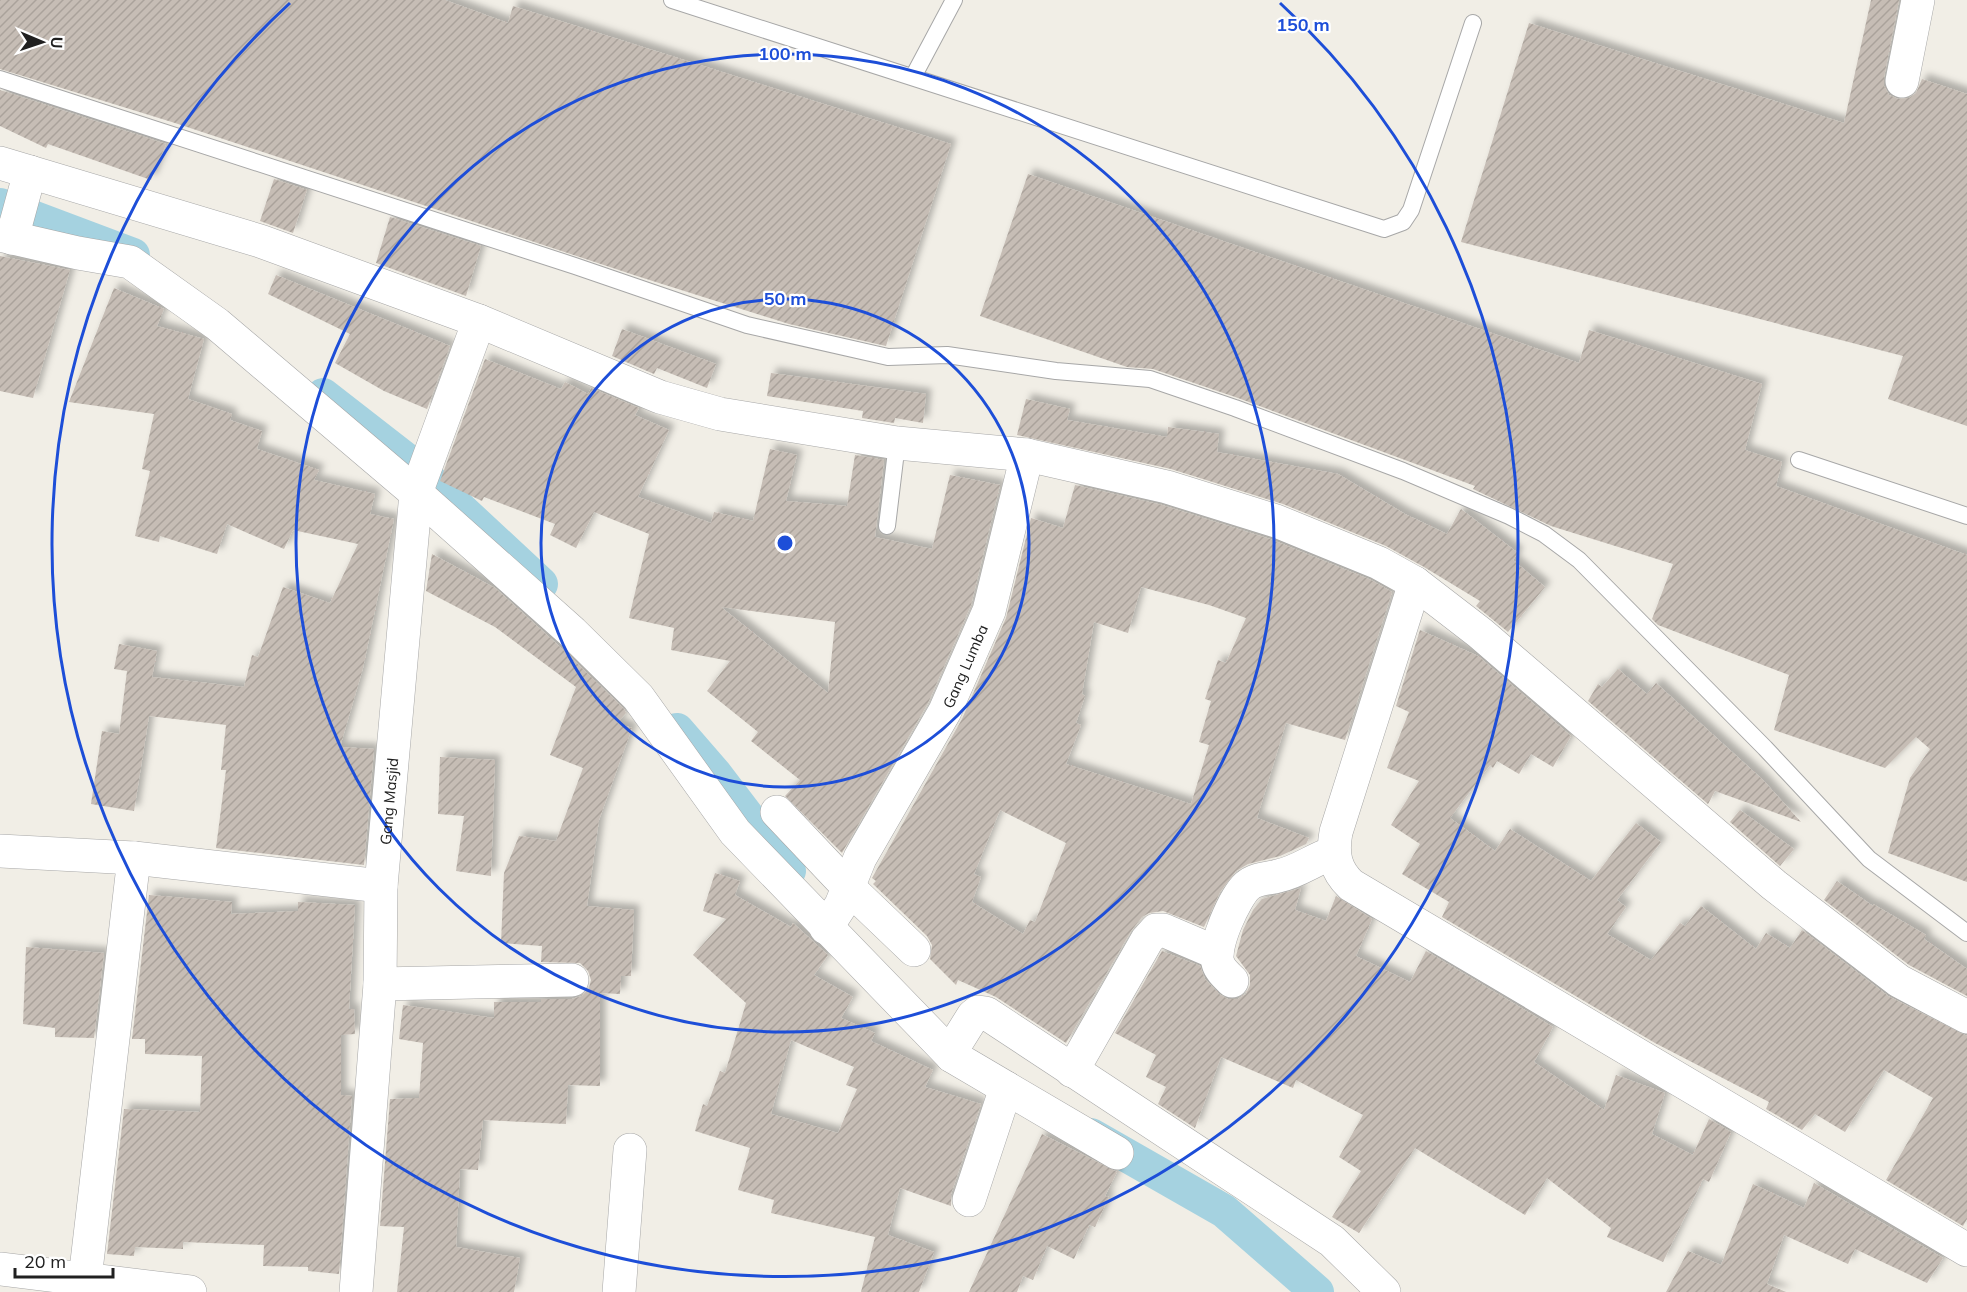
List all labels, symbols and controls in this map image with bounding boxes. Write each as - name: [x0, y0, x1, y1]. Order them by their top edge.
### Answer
- north arrow: [12, 12, 72, 72]
- text: 150 m: [1276, 13, 1330, 36]
- text: U: [47, 36, 67, 49]
- text: 100 m: [758, 42, 812, 65]
- text: 50 m: [764, 287, 806, 310]
- centre of rings: [775, 533, 795, 553]
- street label: Gang Lumba: [938, 621, 991, 711]
- street label: Gang Masjid: [375, 757, 402, 846]
- scale bar: [15, 1241, 112, 1279]
- text: 20 m: [24, 1250, 66, 1273]

